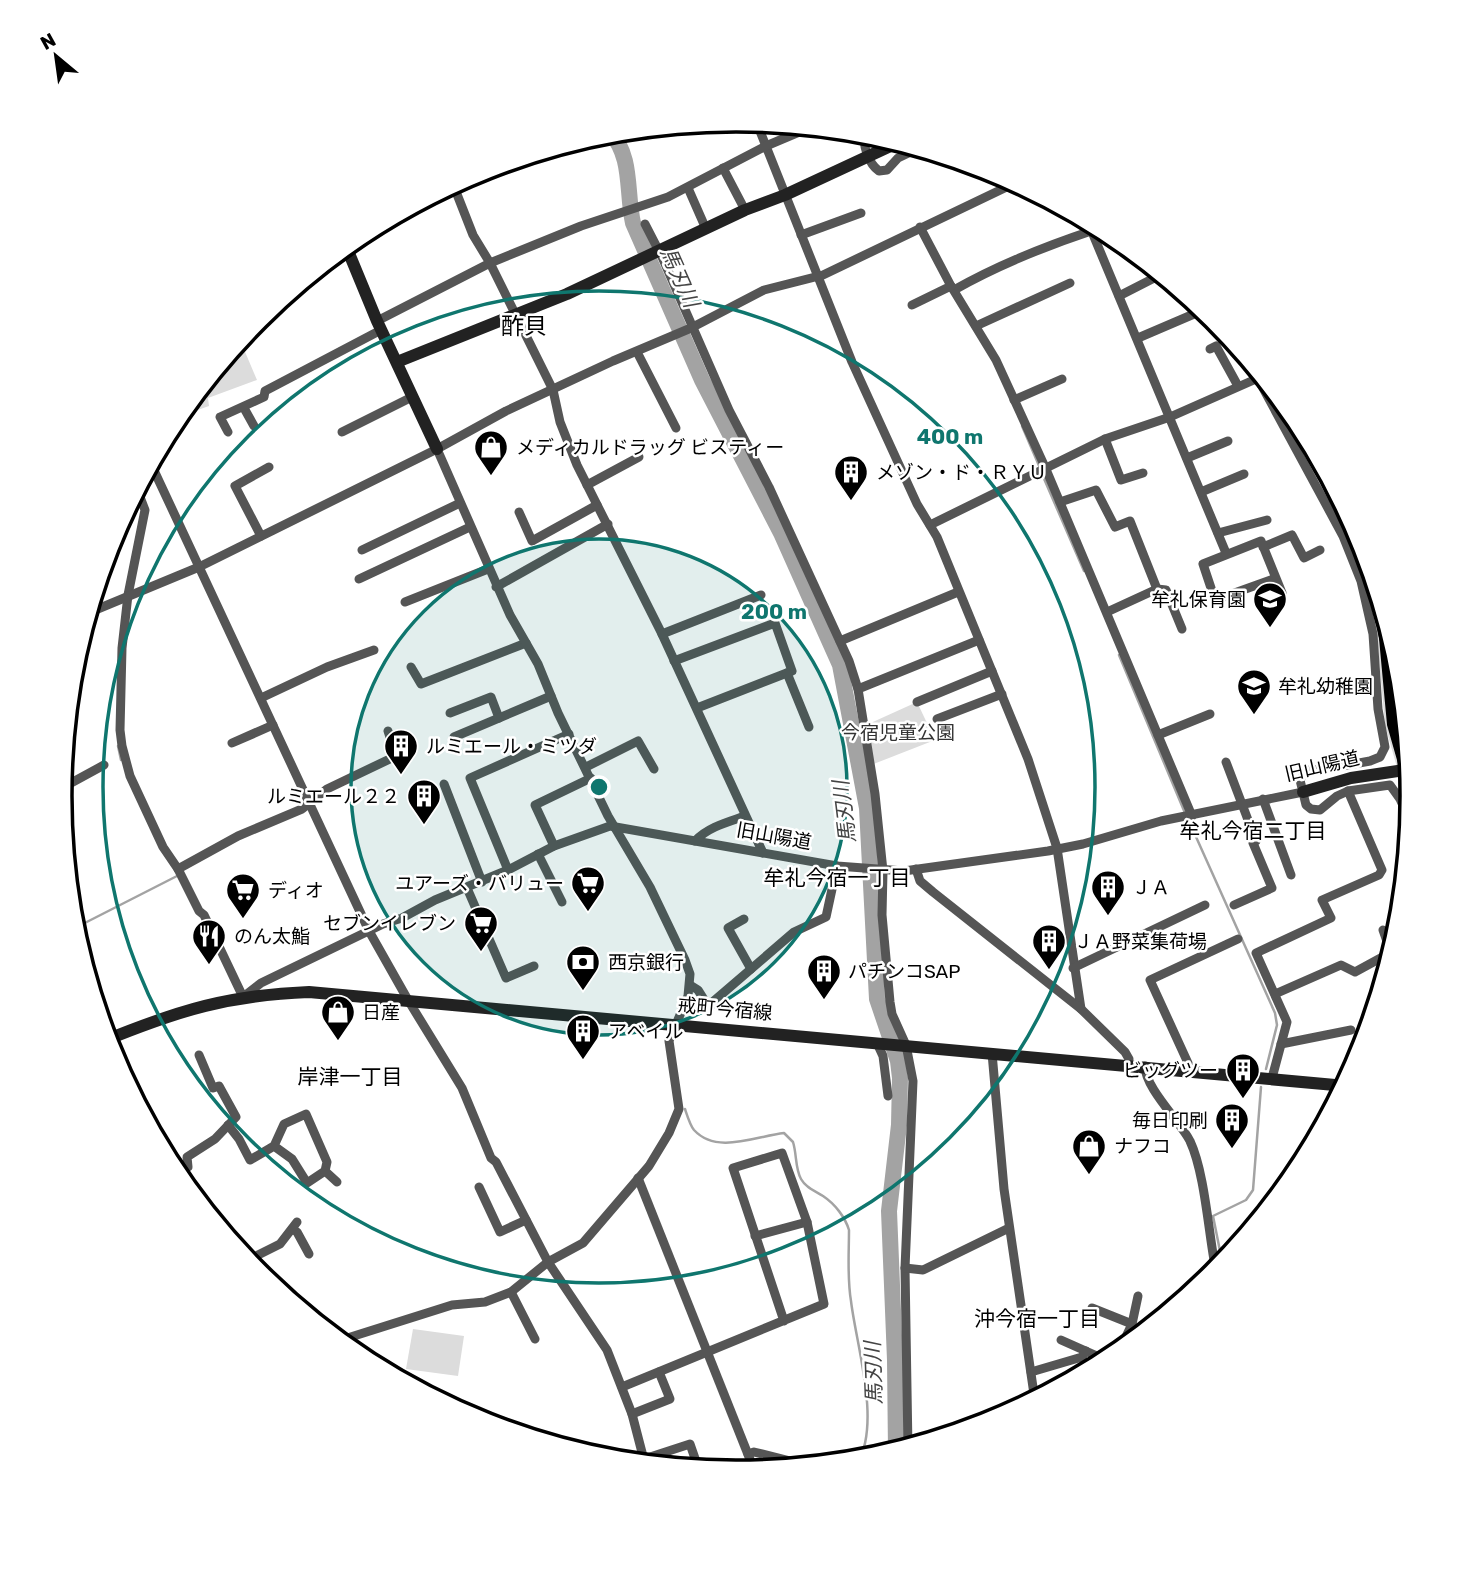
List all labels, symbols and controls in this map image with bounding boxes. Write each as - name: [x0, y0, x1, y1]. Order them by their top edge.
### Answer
- north arrow: [21, 21, 91, 91]
- text: N: [36, 28, 60, 55]
- water label: 馬刃川: [656, 243, 705, 313]
- district label: 酢貝: [501, 312, 547, 340]
- text: 400 m: [917, 424, 983, 449]
- shop icon: メディカルドラッグ ビスティー: [472, 428, 510, 477]
- place label: メディカルドラッグ ビスティー: [516, 436, 784, 459]
- building icon: メゾン・ド・ＲＹＵ: [832, 453, 870, 502]
- place label: メゾン・ド・ＲＹＵ: [876, 461, 1047, 484]
- school or university icon: 牟礼保育園: [1251, 580, 1289, 629]
- place label: 牟礼保育園: [1151, 588, 1246, 611]
- text: 200 m: [741, 599, 807, 624]
- school or university icon: 牟礼幼稚園: [1235, 667, 1273, 716]
- place label: 牟礼幼稚園: [1278, 675, 1373, 698]
- park label: 今宿児童公園: [841, 721, 955, 744]
- building icon: ルミエール・ミツダ: [382, 727, 420, 776]
- place label: ルミエール・ミツダ: [426, 735, 597, 758]
- street label: 旧山陽道: [1282, 746, 1362, 786]
- centre of rings: [587, 775, 611, 799]
- building icon: ルミエール２２: [405, 777, 443, 826]
- water label: 馬刃川: [828, 777, 860, 845]
- place label: ルミエール２２: [267, 785, 400, 808]
- street label: 旧山陽道: [735, 818, 813, 854]
- district label: 牟礼今宿二丁目: [1180, 818, 1327, 843]
- supermarket icon: ユアーズ・バリュー: [569, 864, 607, 913]
- district label: 牟礼今宿一丁目: [764, 865, 911, 890]
- building icon: ＪＡ: [1089, 868, 1127, 917]
- supermarket icon: ディオ: [224, 871, 262, 920]
- place label: ユアーズ・バリュー: [395, 872, 564, 895]
- place label: ＪＡ: [1132, 876, 1170, 899]
- place label: ディオ: [268, 879, 324, 902]
- supermarket icon: セブンイレブン: [462, 904, 500, 953]
- place label: セブンイレブン: [323, 912, 456, 935]
- restaurant icon: のん太鮨: [190, 917, 228, 966]
- building icon: ＪＡ野菜集荷場: [1030, 922, 1068, 971]
- place label: のん太鮨: [234, 925, 310, 948]
- place label: ＪＡ野菜集荷場: [1074, 930, 1207, 953]
- bank icon: 西京銀行: [564, 943, 602, 992]
- place label: 西京銀行: [608, 951, 684, 974]
- building icon: パチンコSAP: [805, 952, 843, 1001]
- place label: パチンコSAP: [848, 960, 961, 983]
- shop icon: 日産: [319, 993, 357, 1042]
- street label: 戒町今宿線: [677, 993, 773, 1025]
- place label: 日産: [362, 1001, 400, 1024]
- building icon: アベイル: [564, 1012, 602, 1061]
- place label: アベイル: [608, 1020, 684, 1043]
- building icon: ビッグツー: [1224, 1051, 1262, 1100]
- place label: ビッグツー: [1123, 1059, 1218, 1082]
- district label: 岸津一丁目: [298, 1064, 403, 1089]
- building icon: 毎日印刷: [1213, 1101, 1251, 1150]
- place label: 毎日印刷: [1132, 1109, 1208, 1132]
- shop icon: ナフコ: [1070, 1127, 1108, 1176]
- place label: ナフコ: [1114, 1135, 1171, 1158]
- district label: 沖今宿一丁目: [974, 1306, 1100, 1331]
- water label: 馬刃川: [859, 1339, 887, 1405]

